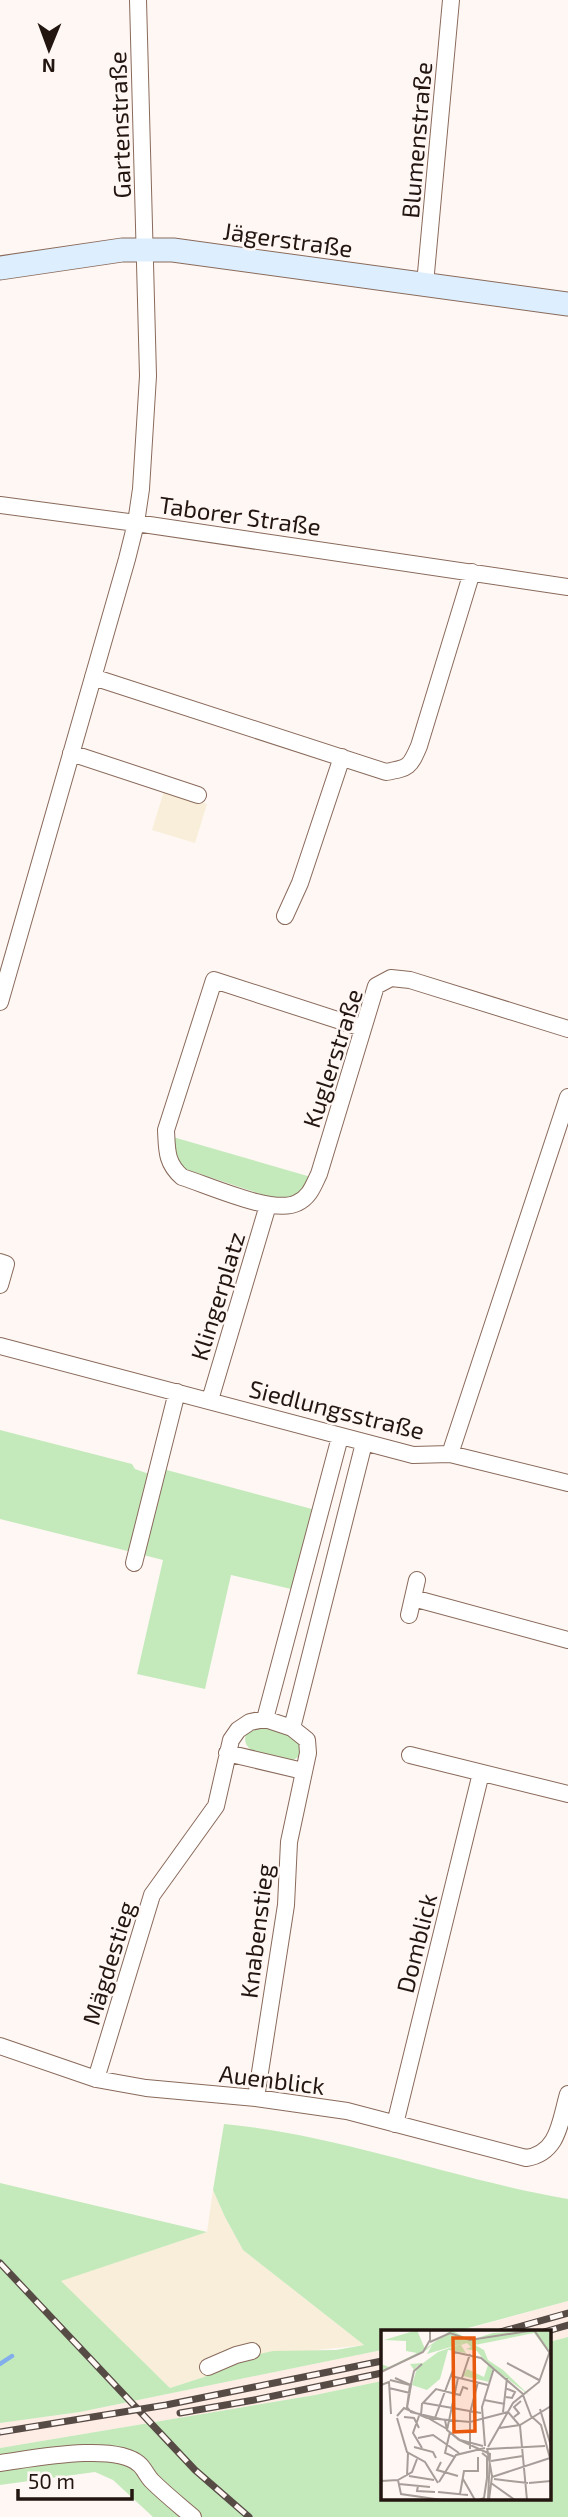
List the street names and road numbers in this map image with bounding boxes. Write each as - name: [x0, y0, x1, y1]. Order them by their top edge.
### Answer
- street label: Gartenstraße: [102, 51, 136, 199]
- street label: Blumenstraße: [395, 61, 437, 219]
- street label: Jägerstraße: [221, 216, 355, 262]
- street label: Taborer Straße: [157, 489, 323, 541]
- street label: Kuglerstraße: [296, 985, 368, 1131]
- street label: Klingerplatz: [184, 1228, 250, 1364]
- street label: Siedlungsstraße: [246, 1373, 428, 1445]
- street label: Knabenstieg: [233, 1862, 279, 2000]
- street label: Domblick: [390, 1890, 442, 1996]
- street label: Mägdestieg: [75, 1898, 141, 2028]
- street label: Auenblick: [218, 2058, 326, 2100]

